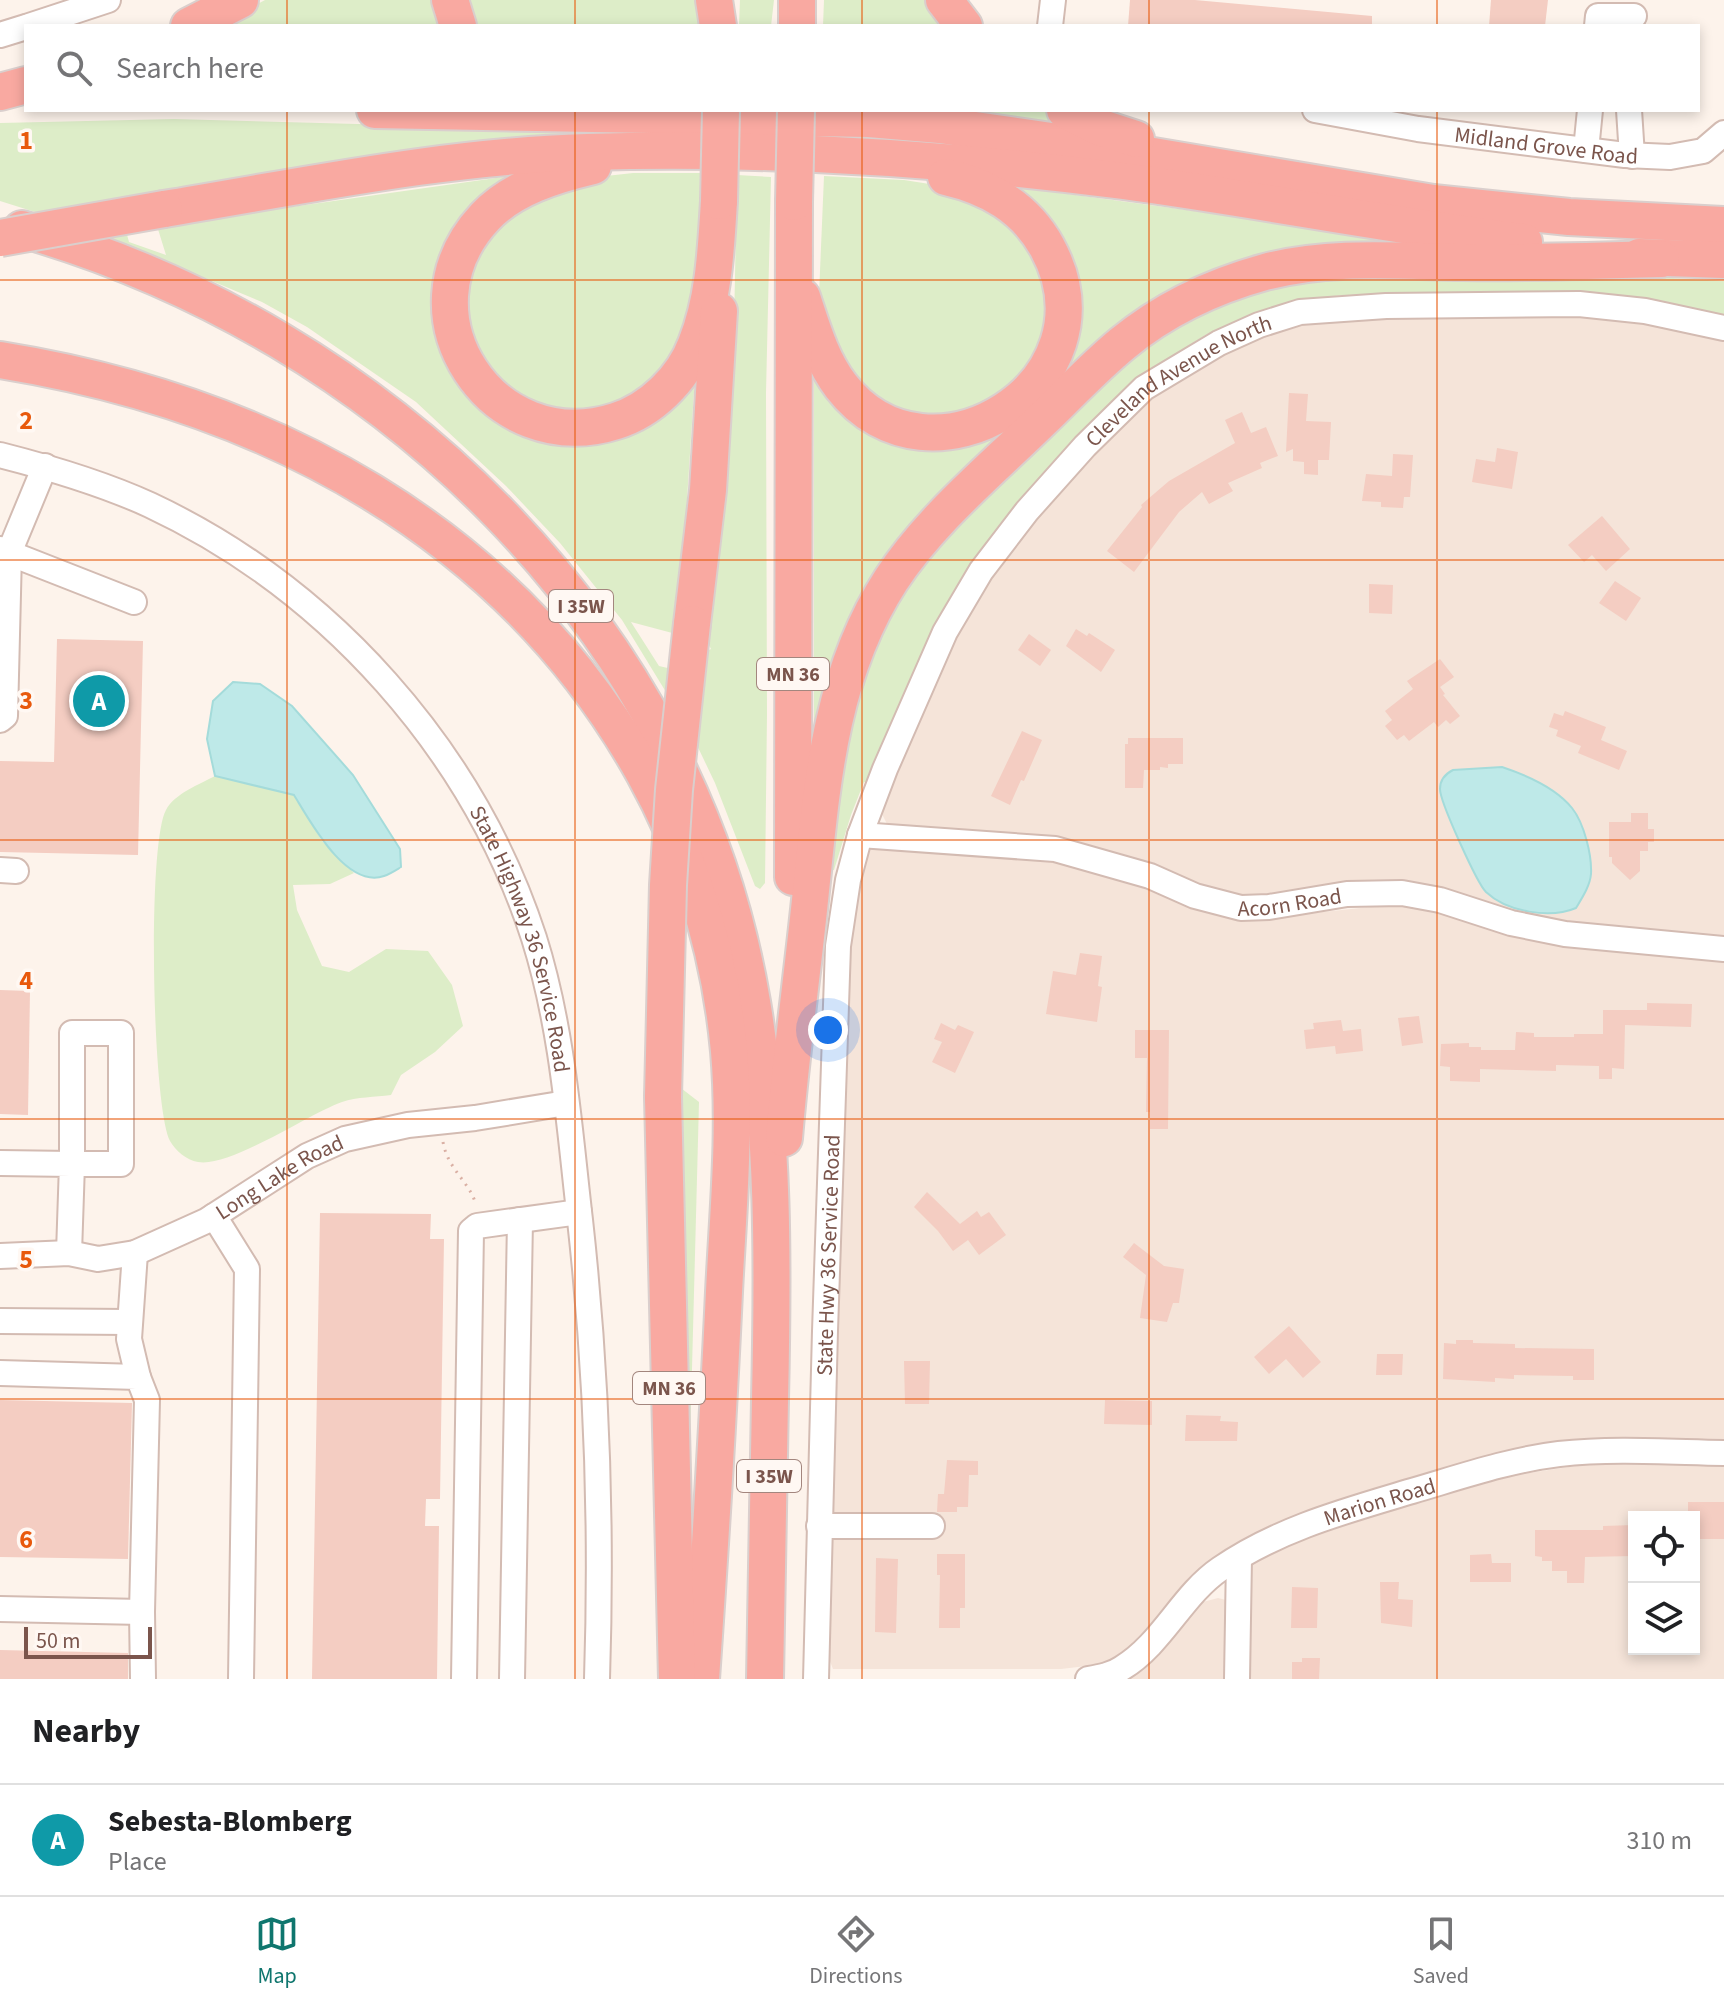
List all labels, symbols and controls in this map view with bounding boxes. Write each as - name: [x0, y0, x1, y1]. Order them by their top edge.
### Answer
- search box: [24, 24, 1700, 112]
- icon: search: [52, 46, 96, 90]
- text: Search here: [116, 47, 264, 90]
- street label: Midland Grove Road: [1453, 119, 1639, 173]
- text: 1: [19, 122, 33, 159]
- street label: Cleveland Avenue North: [1078, 307, 1276, 455]
- text: 2: [19, 402, 33, 439]
- road number: I 35W: [549, 590, 613, 622]
- road number: MN 36: [757, 658, 829, 690]
- pin: A: [73, 671, 125, 731]
- text: 3: [19, 682, 33, 719]
- street label: State Highway 36 Service Road: [461, 800, 578, 1075]
- street label: Acorn Road: [1237, 880, 1344, 925]
- text: 4: [19, 962, 33, 999]
- your location: [808, 1010, 848, 1050]
- street label: Long Lake Road: [209, 1127, 349, 1228]
- street label: State Hwy 36 Service Road: [809, 1134, 849, 1376]
- text: 5: [19, 1241, 33, 1278]
- road number: MN 36: [633, 1372, 705, 1404]
- road number: I 35W: [737, 1460, 801, 1492]
- street label: Marion Road: [1319, 1470, 1440, 1534]
- map controls: [1628, 1511, 1700, 1655]
- button: locate: [1628, 1511, 1700, 1583]
- text: 6: [19, 1521, 33, 1558]
- button: layers: [1628, 1583, 1700, 1655]
- scale bar: [24, 1623, 152, 1659]
- text: 50 m: [36, 1625, 81, 1657]
- text: Nearby: [32, 1707, 140, 1756]
- text: Sebesta-Blomberg: [108, 1800, 352, 1843]
- text: A: [51, 1822, 65, 1859]
- text: 310 m: [1626, 1822, 1692, 1859]
- text: Place: [108, 1843, 167, 1880]
- tab: Map: [255, 1912, 299, 1992]
- tab: Directions: [809, 1912, 902, 1992]
- tab: Saved: [1413, 1912, 1469, 1992]

